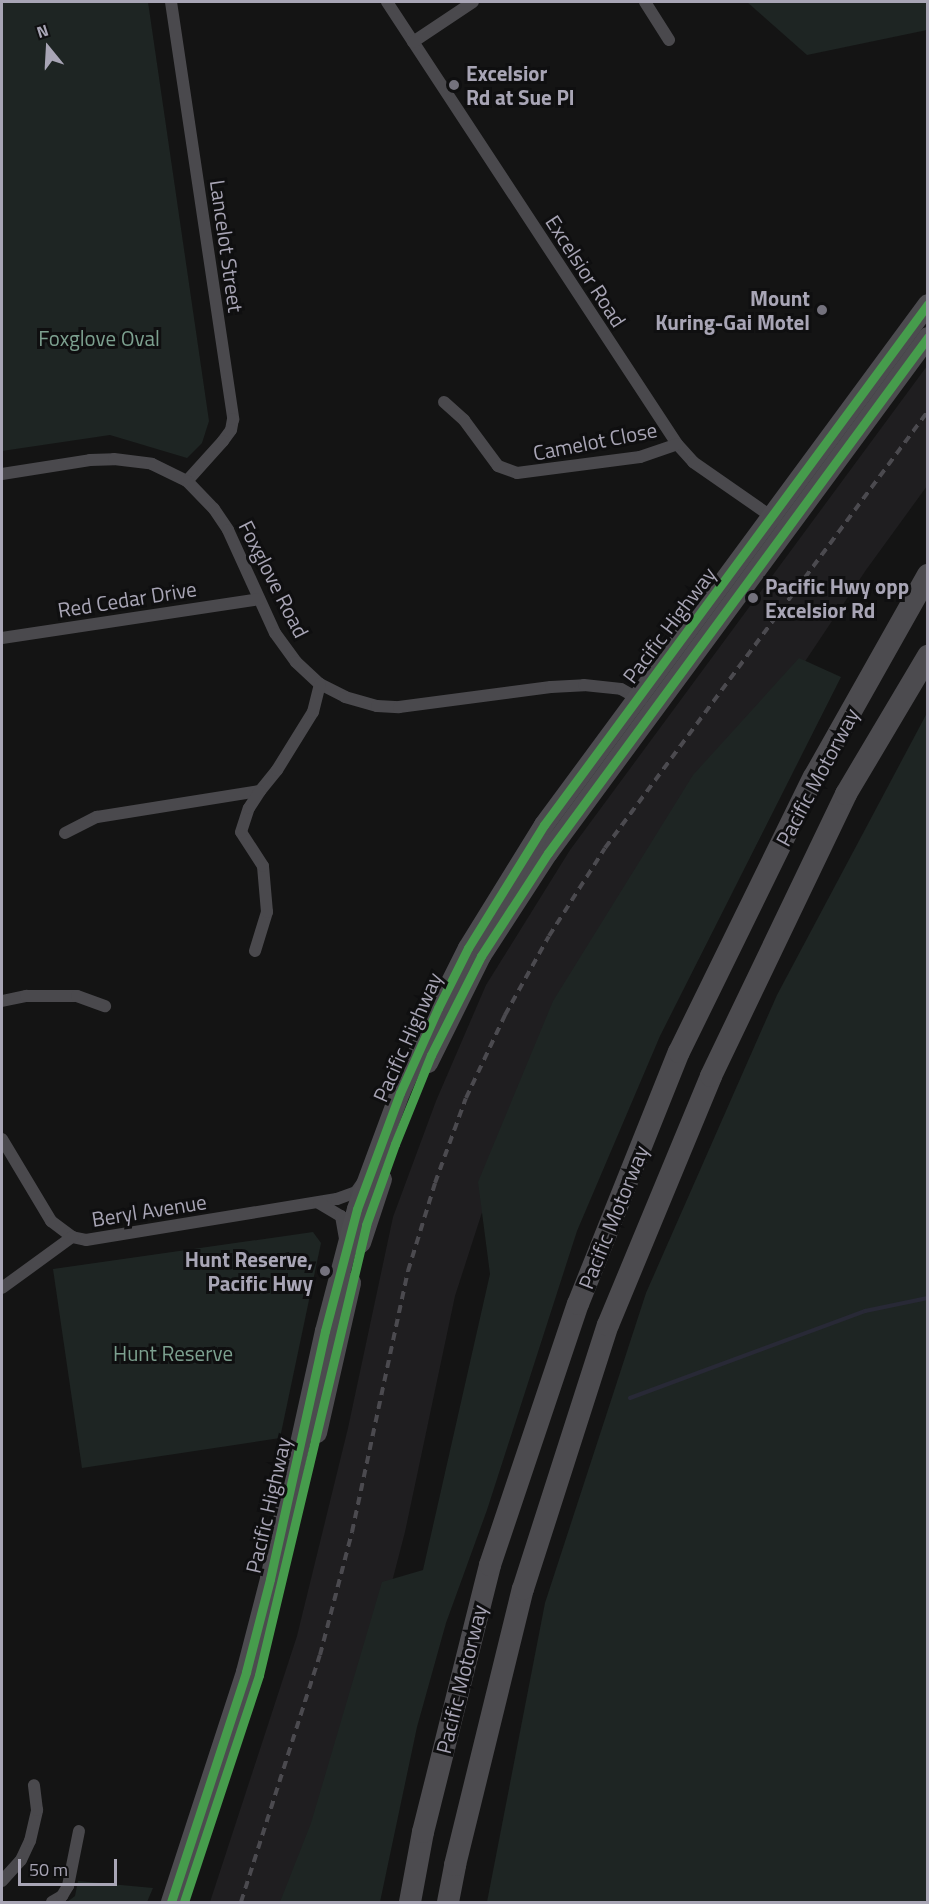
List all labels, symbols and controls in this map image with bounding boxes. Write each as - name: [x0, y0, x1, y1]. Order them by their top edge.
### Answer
- north arrow: [18, 18, 78, 78]
- text: N: [33, 18, 51, 44]
- place label: Excelsior Rd at Sue Pl: [466, 60, 574, 110]
- marker: Excelsior Rd at Sue Pl: [447, 78, 461, 92]
- street label: Lancelot Street: [205, 178, 249, 314]
- street label: Excelsior Road: [541, 210, 631, 332]
- place label: Mount Kuring-Gai Motel: [655, 285, 810, 335]
- marker: Mount Kuring-Gai Motel: [815, 303, 829, 317]
- park label: Foxglove Oval: [38, 325, 160, 351]
- street label: Camelot Close: [531, 417, 659, 465]
- street label: Foxglove Road: [234, 516, 314, 642]
- street label: Pacific Highway: [617, 562, 721, 688]
- place label: Pacific Hwy opp Excelsior Rd: [765, 573, 909, 623]
- street label: Red Cedar Drive: [56, 576, 198, 622]
- marker: Pacific Hwy opp Excelsior Rd: [746, 591, 760, 605]
- street label: Pacific Motorway: [770, 704, 864, 850]
- street label: Pacific Highway: [367, 968, 447, 1106]
- street label: Pacific Motorway: [573, 1142, 653, 1292]
- street label: Beryl Avenue: [90, 1188, 208, 1232]
- place label: Hunt Reserve, Pacific Hwy: [185, 1246, 313, 1296]
- marker: Hunt Reserve, Pacific Hwy: [318, 1264, 332, 1278]
- park label: Hunt Reserve: [113, 1340, 233, 1366]
- street label: Pacific Highway: [240, 1434, 296, 1576]
- street label: Pacific Motorway: [430, 1602, 492, 1756]
- scale bar: [21, 1847, 120, 1885]
- text: 50 m: [29, 1856, 68, 1883]

